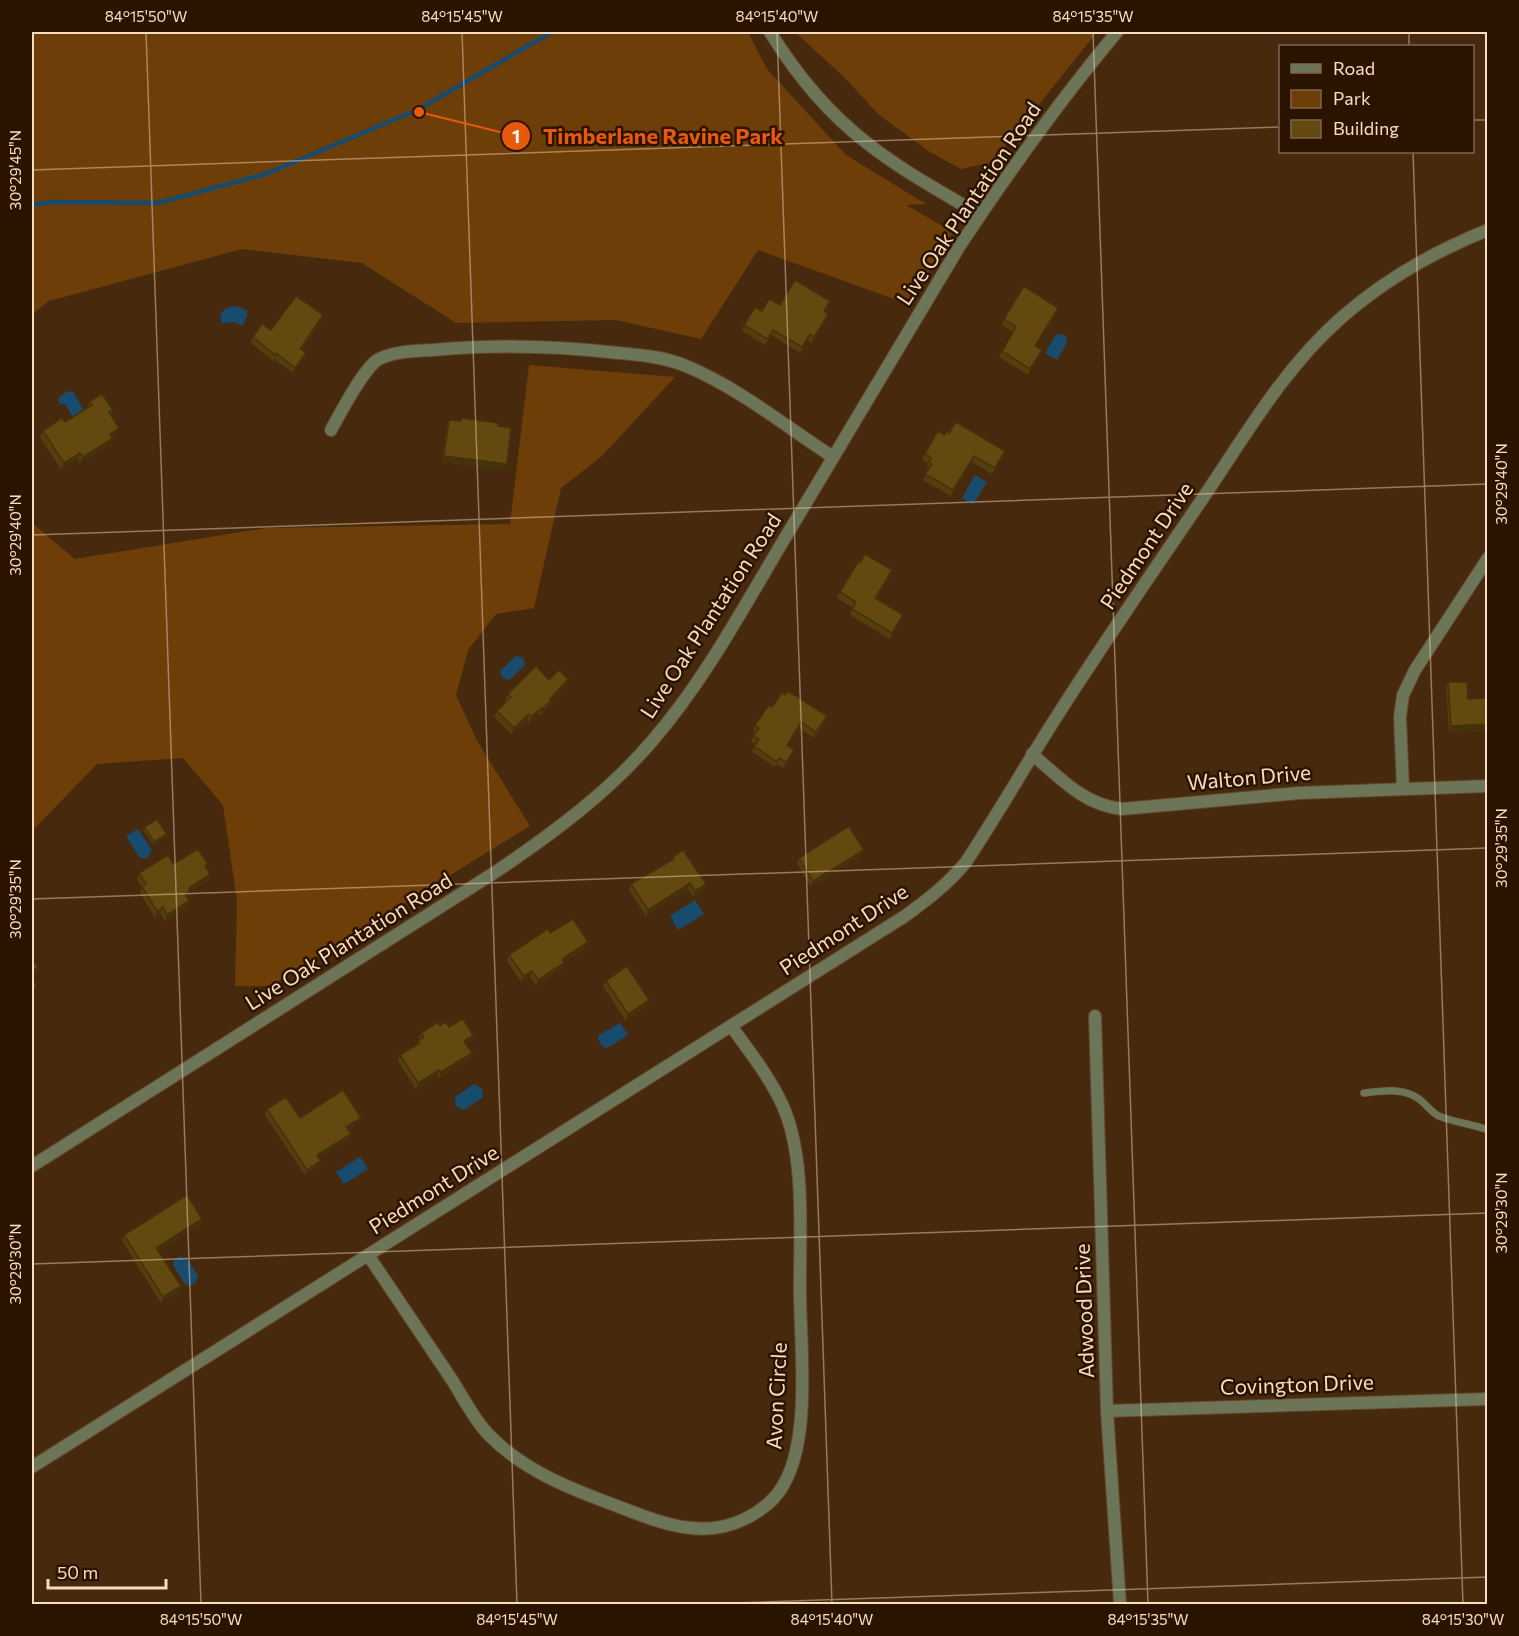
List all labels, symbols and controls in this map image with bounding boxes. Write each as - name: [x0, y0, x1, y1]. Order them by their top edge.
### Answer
- text: 84°15'50"W: [105, 7, 187, 25]
- text: 84°15'45"W: [421, 7, 503, 25]
- text: 84°15'40"W: [736, 7, 818, 25]
- text: 84°15'35"W: [1052, 7, 1134, 25]
- legend: [1279, 45, 1474, 153]
- text: Road: [1333, 57, 1375, 79]
- text: Park: [1333, 87, 1371, 109]
- street label: Live Oak Plantation Road: [891, 97, 1045, 309]
- callout: Timberlane Ravine Park: [501, 116, 795, 156]
- text: Building: [1333, 117, 1399, 139]
- text: Timberlane Ravine Park: [543, 122, 783, 149]
- text: 1: [512, 125, 520, 147]
- text: 30°29'45"N: [6, 130, 24, 210]
- text: 30°29'40"N: [1492, 443, 1510, 525]
- street label: Piedmont Drive: [1094, 477, 1198, 614]
- text: 30°29'40"N: [6, 494, 24, 576]
- street label: Live Oak Plantation Road: [634, 508, 785, 722]
- street label: Walton Drive: [1186, 759, 1312, 794]
- text: 30°29'35"N: [1492, 808, 1510, 888]
- text: 30°29'35"N: [6, 859, 24, 939]
- street label: Live Oak Plantation Road: [240, 867, 456, 1015]
- street label: Piedmont Drive: [774, 878, 912, 980]
- street label: Piedmont Drive: [364, 1139, 503, 1239]
- text: 30°29'30"N: [1492, 1172, 1510, 1254]
- text: 30°29'30"N: [6, 1223, 24, 1305]
- street label: Adwood Drive: [1069, 1243, 1098, 1379]
- street label: Avon Circle: [760, 1342, 791, 1450]
- street label: Covington Drive: [1220, 1368, 1374, 1399]
- scale bar: [48, 1552, 166, 1590]
- text: 50 m: [57, 1561, 98, 1583]
- text: 84°15'50"W: [160, 1610, 242, 1628]
- text: 84°15'45"W: [476, 1610, 558, 1628]
- text: 84°15'40"W: [791, 1610, 873, 1628]
- text: 84°15'35"W: [1107, 1610, 1189, 1628]
- text: 84°15'30"W: [1422, 1610, 1504, 1628]

